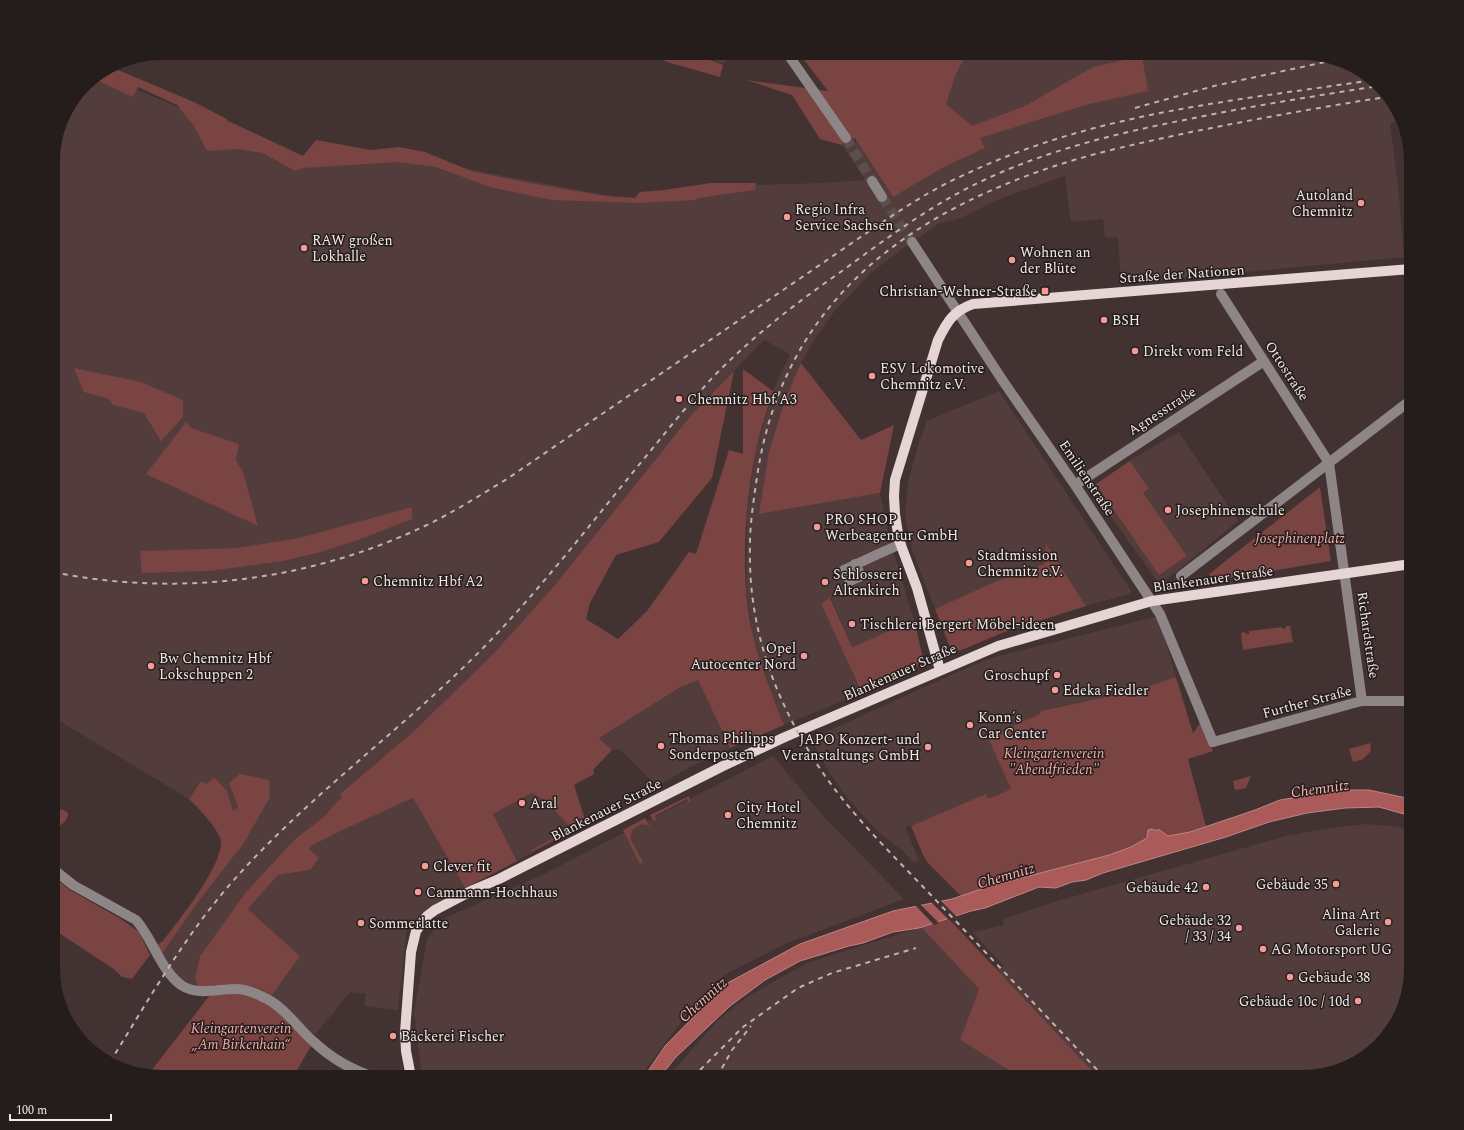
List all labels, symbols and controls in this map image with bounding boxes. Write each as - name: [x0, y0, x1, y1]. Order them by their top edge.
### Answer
- place label: Autoland Chemnitz: [1292, 185, 1353, 222]
- marker: Autoland Chemnitz: [1356, 198, 1366, 208]
- place label: Regio Infra Service Sachsen: [795, 199, 894, 236]
- marker: Regio Infra Service Sachsen: [782, 212, 792, 222]
- place label: RAW großen Lokhalle: [312, 230, 393, 267]
- place label: Wohnen an der Blüte: [1020, 242, 1091, 279]
- marker: RAW großen Lokhalle: [299, 243, 309, 253]
- marker: Wohnen an der Blüte: [1007, 255, 1017, 265]
- street label: Straße der Nationen: [1119, 259, 1245, 289]
- place label: Christian-Wehner-Straße: [879, 281, 1037, 302]
- marker: Christian-Wehner-Straße: [1040, 286, 1050, 296]
- place label: BSH: [1112, 310, 1140, 331]
- marker: BSH: [1099, 315, 1109, 325]
- street label: Ottostraße: [1260, 337, 1314, 405]
- place label: Direkt vom Feld: [1143, 341, 1243, 362]
- marker: Direkt vom Feld: [1130, 346, 1140, 356]
- place label: ESV Lokomotive Chemnitz e.V.: [880, 358, 985, 395]
- marker: ESV Lokomotive Chemnitz e.V.: [867, 371, 877, 381]
- street label: Agnesstraße: [1124, 381, 1200, 441]
- place label: Chemnitz Hbf A3: [687, 389, 797, 410]
- marker: Chemnitz Hbf A3: [674, 394, 684, 404]
- street label: Emilienstraße: [1054, 436, 1120, 520]
- place label: Josephinenschule: [1176, 500, 1285, 521]
- marker: Josephinenschule: [1163, 505, 1173, 515]
- place label: PRO SHOP Werbeagentur GmbH: [825, 509, 958, 546]
- marker: PRO SHOP Werbeagentur GmbH: [812, 522, 822, 532]
- park label: Josephinenplatz: [1254, 528, 1345, 549]
- place label: Stadtmission Chemnitz e.V.: [977, 545, 1063, 582]
- marker: Stadtmission Chemnitz e.V.: [964, 558, 974, 568]
- street label: Blankenauer Straße: [1151, 560, 1275, 598]
- place label: Schlosserei Altenkirch: [833, 564, 903, 601]
- place label: Chemnitz Hbf A2: [373, 571, 483, 592]
- marker: Chemnitz Hbf A2: [360, 576, 370, 586]
- marker: Schlosserei Altenkirch: [820, 577, 830, 587]
- street label: Richardstraße: [1352, 590, 1385, 680]
- place label: Tischlerei Bergert Möbel-ideen: [860, 614, 1055, 635]
- marker: Tischlerei Bergert Möbel-ideen: [847, 619, 857, 629]
- place label: Opel Autocenter Nord: [691, 638, 796, 675]
- street label: Blankenauer Straße: [840, 638, 960, 706]
- place label: Bw Chemnitz Hbf Lokschuppen 2: [159, 648, 272, 685]
- marker: Opel Autocenter Nord: [799, 651, 809, 661]
- marker: Bw Chemnitz Hbf Lokschuppen 2: [146, 661, 156, 671]
- place label: Groschupf: [984, 665, 1050, 686]
- marker: Groschupf: [1052, 670, 1062, 680]
- place label: Edeka Fiedler: [1063, 680, 1149, 701]
- street label: Further Straße: [1260, 680, 1354, 724]
- marker: Edeka Fiedler: [1050, 685, 1060, 695]
- place label: Konn´s Car Center: [978, 707, 1047, 744]
- marker: Konn´s Car Center: [965, 720, 975, 730]
- place label: Thomas Philipps Sonderposten: [669, 728, 774, 765]
- place label: JAPO Konzert- und Veranstaltungs GmbH: [781, 729, 920, 766]
- marker: Thomas Philipps Sonderposten: [656, 741, 666, 751]
- marker: JAPO Konzert- und Veranstaltungs GmbH: [923, 742, 933, 752]
- park label: Kleingartenverein "Abendfrieden": [1004, 743, 1105, 780]
- street label: Blankenauer Straße: [547, 773, 665, 847]
- water label: Chemnitz: [1289, 774, 1351, 804]
- place label: Aral: [530, 793, 557, 814]
- place label: City Hotel Chemnitz: [736, 797, 800, 834]
- marker: Aral: [517, 798, 527, 808]
- marker: City Hotel Chemnitz: [723, 810, 733, 820]
- place label: Clever fit: [433, 856, 491, 877]
- water label: Chemnitz: [975, 857, 1037, 895]
- marker: Clever fit: [420, 861, 430, 871]
- place label: Gebäude 35: [1256, 874, 1328, 895]
- place label: Gebäude 42: [1126, 877, 1198, 898]
- marker: Gebäude 35: [1331, 879, 1341, 889]
- place label: Cammann-Hochhaus: [426, 882, 558, 903]
- marker: Gebäude 42: [1201, 882, 1211, 892]
- marker: Cammann-Hochhaus: [413, 887, 423, 897]
- place label: Alina Art Galerie: [1322, 904, 1380, 941]
- place label: Gebäude 32 / 33 / 34: [1159, 910, 1231, 947]
- place label: Sommerlatte: [369, 913, 449, 934]
- marker: Alina Art Galerie: [1383, 917, 1393, 927]
- marker: Sommerlatte: [356, 918, 366, 928]
- marker: Gebäude 32 / 33 / 34: [1234, 923, 1244, 933]
- place label: AG Motorsport UG: [1271, 939, 1392, 960]
- marker: AG Motorsport UG: [1258, 944, 1268, 954]
- place label: Gebäude 38: [1298, 967, 1370, 988]
- water label: Chemnitz: [673, 972, 733, 1028]
- marker: Gebäude 38: [1285, 972, 1295, 982]
- place label: Gebäude 10c / 10d: [1239, 991, 1350, 1012]
- marker: Gebäude 10c / 10d: [1353, 996, 1363, 1006]
- park label: Kleingartenverein „Am Birkenhain“: [191, 1018, 292, 1055]
- place label: Bäckerei Fischer: [401, 1026, 505, 1047]
- marker: Bäckerei Fischer: [388, 1031, 398, 1041]
- scale bar: [10, 1096, 111, 1122]
- text: 100 m: [16, 1101, 47, 1120]

